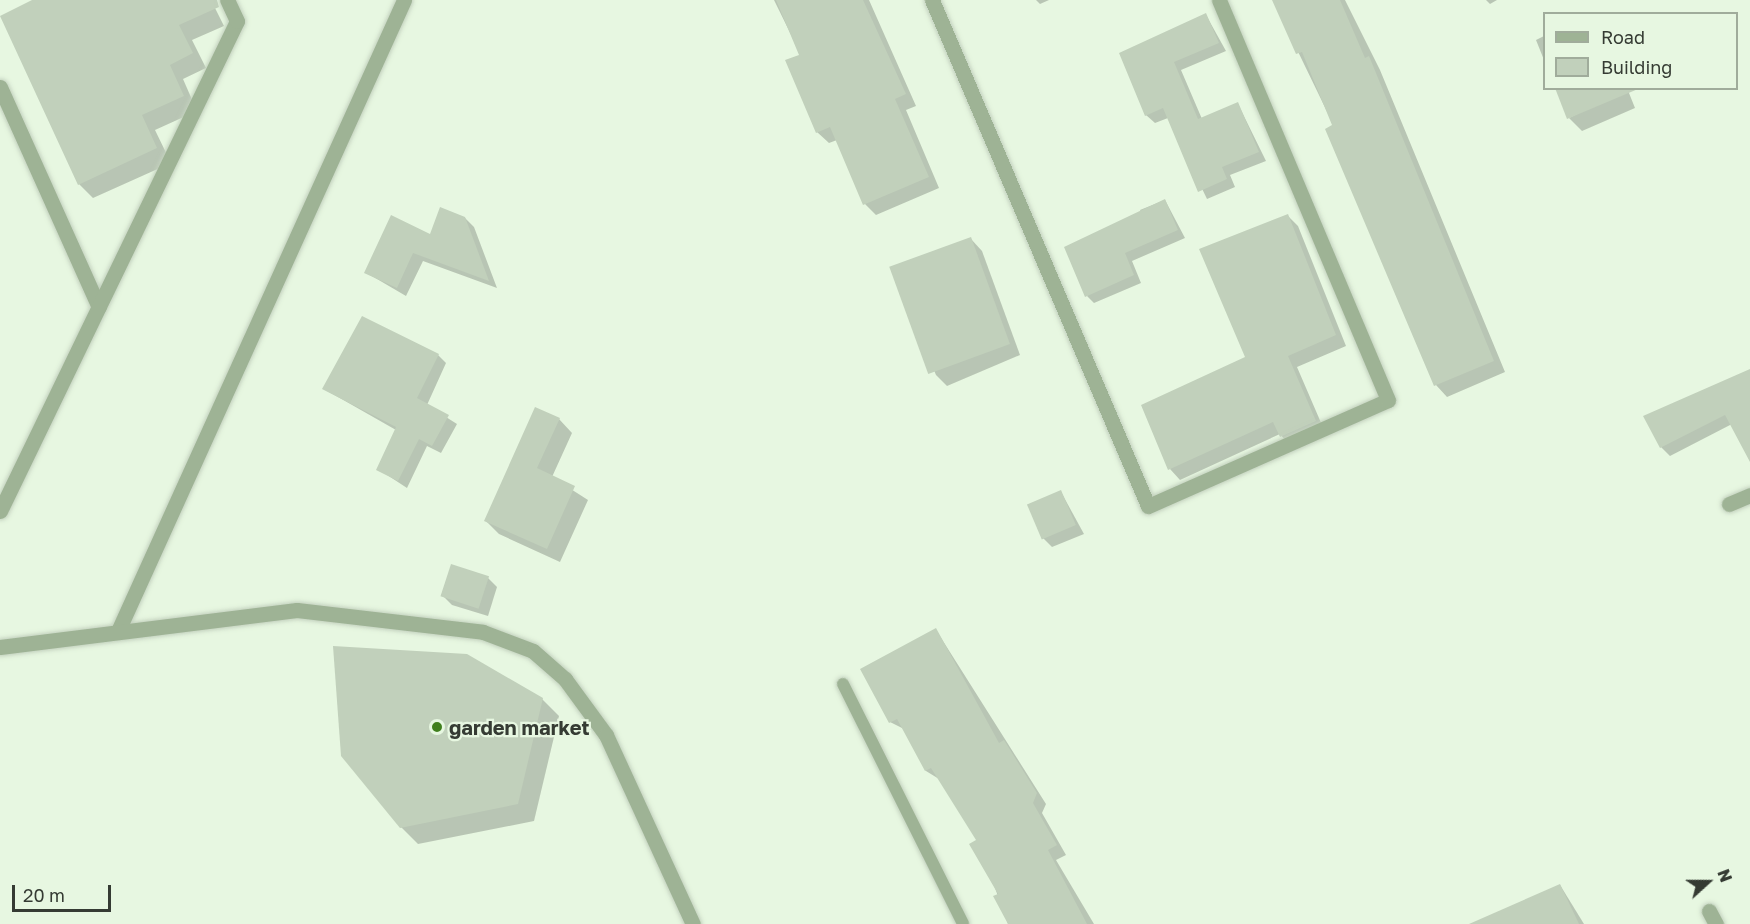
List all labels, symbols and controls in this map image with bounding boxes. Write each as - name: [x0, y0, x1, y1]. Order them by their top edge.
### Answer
- legend: [1543, 12, 1738, 90]
- text: Road: [1601, 26, 1645, 48]
- text: Building: [1601, 56, 1672, 78]
- place label: garden market: [449, 715, 589, 739]
- marker: garden market: [430, 720, 444, 734]
- north arrow: [1678, 852, 1738, 912]
- text: N: [1713, 866, 1736, 885]
- scale bar: [15, 873, 114, 911]
- text: 20 m: [23, 884, 65, 906]

